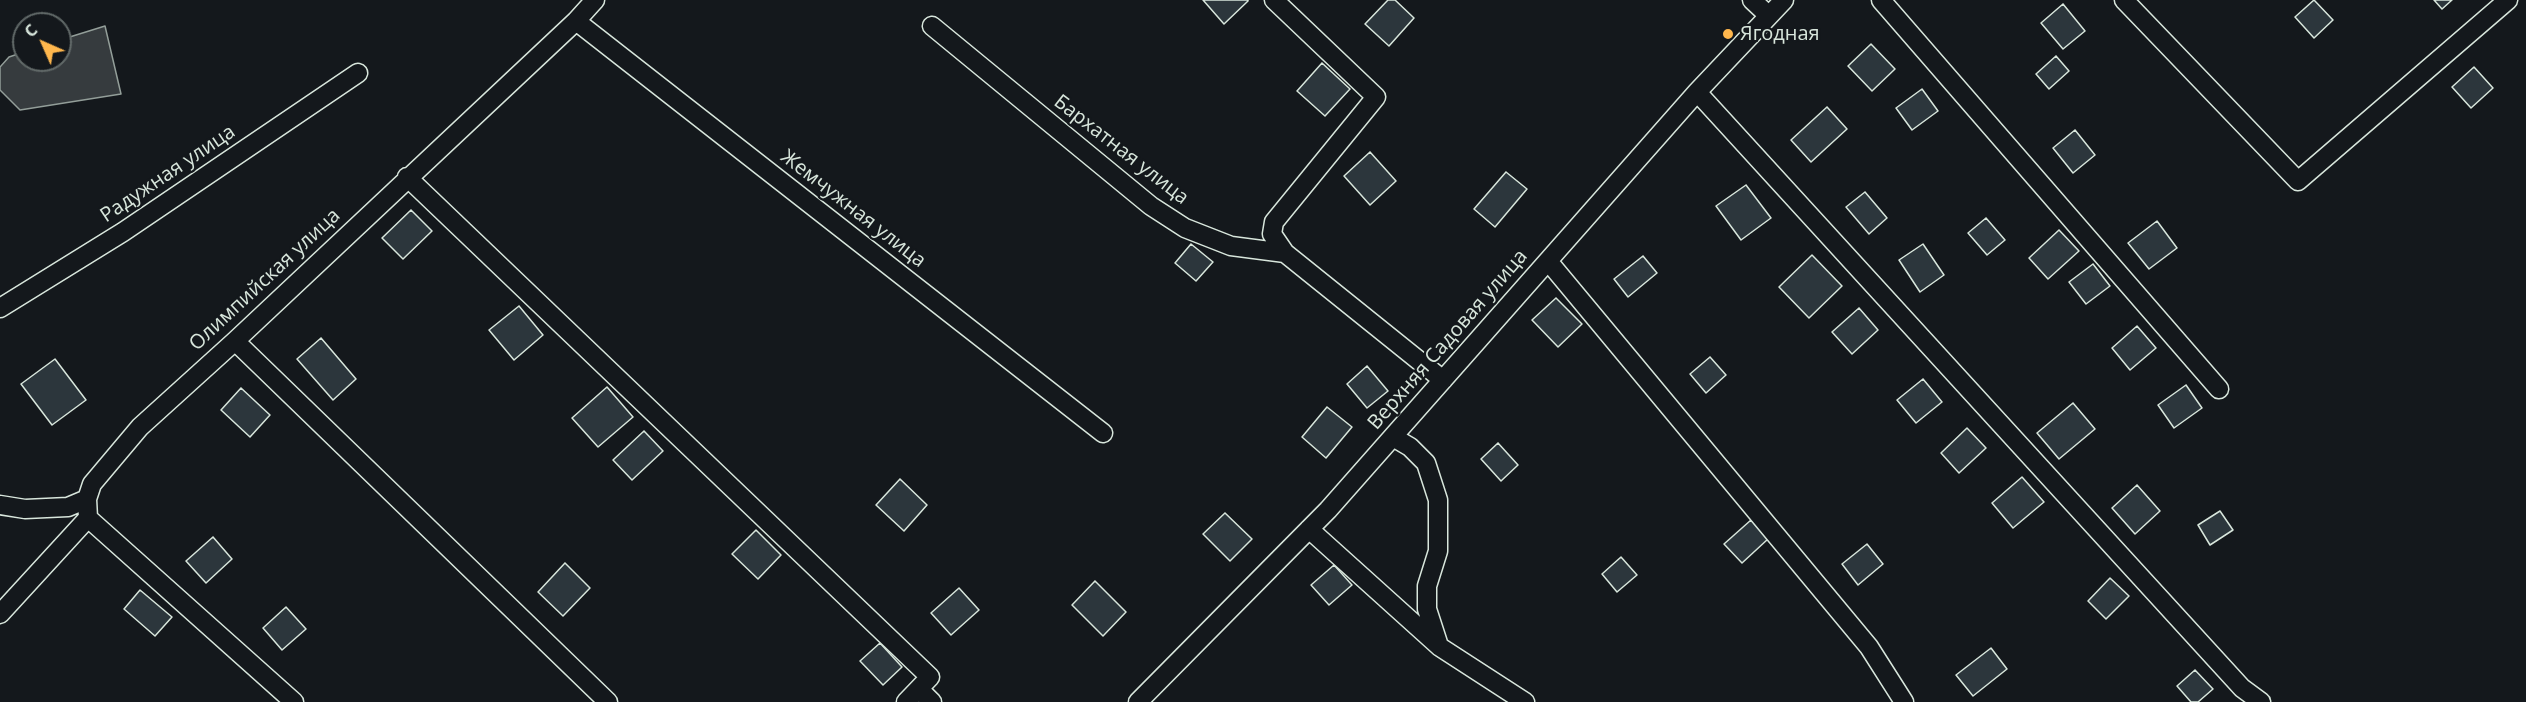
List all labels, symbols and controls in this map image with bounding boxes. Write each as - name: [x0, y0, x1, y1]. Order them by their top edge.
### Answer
- north arrow: [12, 12, 72, 72]
- text: С: [19, 19, 42, 42]
- place label: Ягодная: [1740, 22, 1820, 46]
- marker: Ягодная: [1721, 27, 1735, 41]
- street label: Бархатная улица: [1049, 90, 1193, 210]
- street label: Радужная улица: [96, 120, 240, 228]
- street label: Жемчужная улица: [776, 145, 930, 273]
- street label: Олимпийская улица: [185, 204, 345, 356]
- street label: Верхняя Садовая улица: [1363, 245, 1533, 435]

